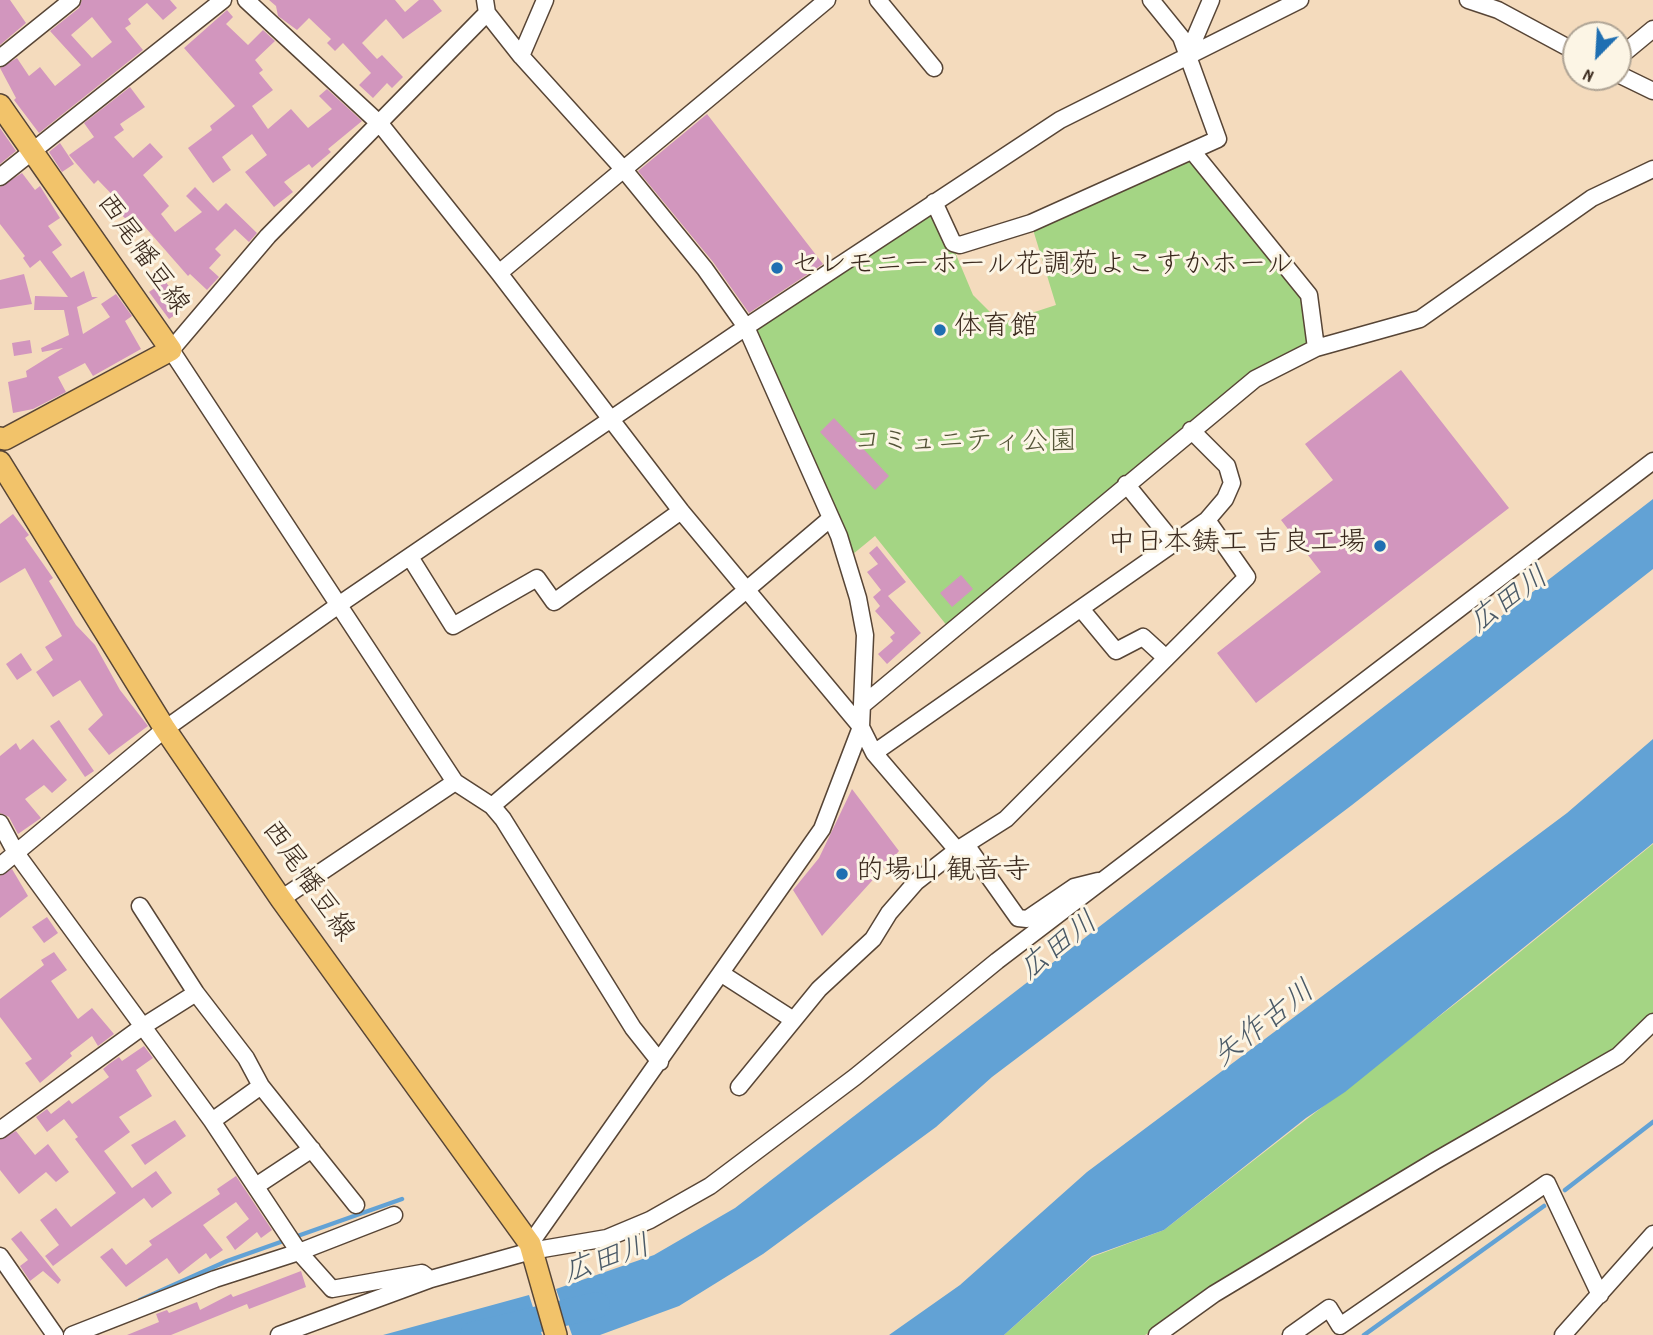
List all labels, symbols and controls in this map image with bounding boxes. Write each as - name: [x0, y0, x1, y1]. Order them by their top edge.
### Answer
- north arrow: [1562, 21, 1632, 91]
- text: N: [1579, 60, 1599, 88]
- street label: 西尾幡豆線: [86, 189, 194, 323]
- place label: セレモニーホール花調苑よこすかホール: [791, 251, 1294, 285]
- marker: セレモニーホール花調苑よこすかホール: [769, 260, 785, 276]
- place label: 体育館: [954, 313, 1038, 347]
- marker: 体育館: [932, 322, 948, 338]
- park label: コミュニティ公園: [853, 428, 1077, 462]
- place label: 中日本鋳工 吉良工場: [1108, 529, 1366, 563]
- marker: 中日本鋳工 吉良工場: [1372, 538, 1388, 554]
- water label: 広田川: [1464, 562, 1558, 644]
- street label: 西尾幡豆線: [251, 816, 359, 950]
- place label: 的場山 観音寺: [856, 857, 1030, 891]
- marker: 的場山 観音寺: [834, 866, 850, 882]
- water label: 広田川: [1014, 907, 1108, 991]
- water label: 矢作古川: [1208, 976, 1324, 1078]
- water label: 広田川: [560, 1231, 656, 1295]

